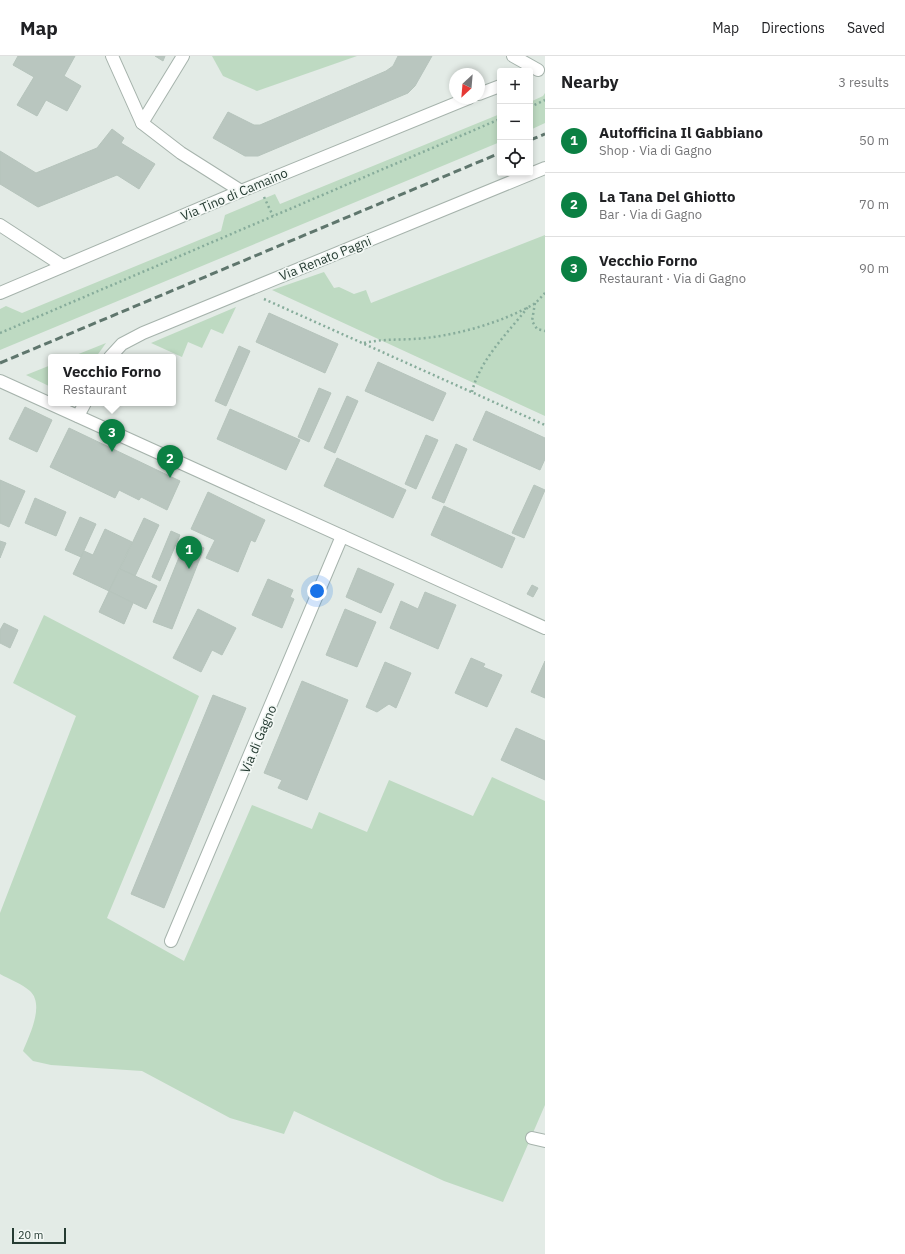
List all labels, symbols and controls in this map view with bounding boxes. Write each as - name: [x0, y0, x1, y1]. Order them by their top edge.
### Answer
- text: Map: [20, 16, 58, 40]
- text: Map: [712, 19, 739, 37]
- text: Directions: [761, 19, 825, 37]
- text: Saved: [847, 19, 885, 37]
- north arrow: [449, 68, 485, 104]
- map controls: [497, 68, 533, 176]
- button: +: [497, 68, 533, 104]
- text: Nearby: [561, 71, 619, 93]
- text: 3 results: [838, 74, 889, 91]
- button: −: [497, 104, 533, 140]
- text: Autofficina Il Gabbiano: [599, 123, 763, 142]
- text: 1: [570, 132, 578, 149]
- text: 50 m: [859, 132, 889, 149]
- button: locate: [497, 140, 533, 176]
- text: Shop · Via di Gagno: [599, 142, 712, 159]
- street label: Via Tino di Camaino: [178, 164, 290, 225]
- text: La Tana Del Ghiotto: [599, 187, 736, 206]
- text: 2: [570, 196, 578, 213]
- text: 70 m: [859, 196, 889, 213]
- text: Bar · Via di Gagno: [599, 206, 702, 223]
- street label: Via Renato Pagni: [277, 232, 374, 285]
- text: Vecchio Forno: [599, 251, 698, 270]
- text: 3: [570, 260, 578, 277]
- text: 90 m: [859, 260, 889, 277]
- text: Restaurant · Via di Gagno: [599, 270, 746, 287]
- popup: [48, 354, 176, 406]
- text: Vecchio Forno: [63, 362, 161, 381]
- text: Restaurant: [63, 381, 127, 398]
- pin: 3: [99, 419, 125, 452]
- pin: 2: [157, 445, 183, 478]
- pin: 1: [176, 536, 202, 569]
- your location: [307, 581, 327, 601]
- street label: Via di Gagno: [236, 702, 280, 776]
- scale bar: [12, 1226, 66, 1245]
- text: 20 m: [18, 1228, 43, 1242]

